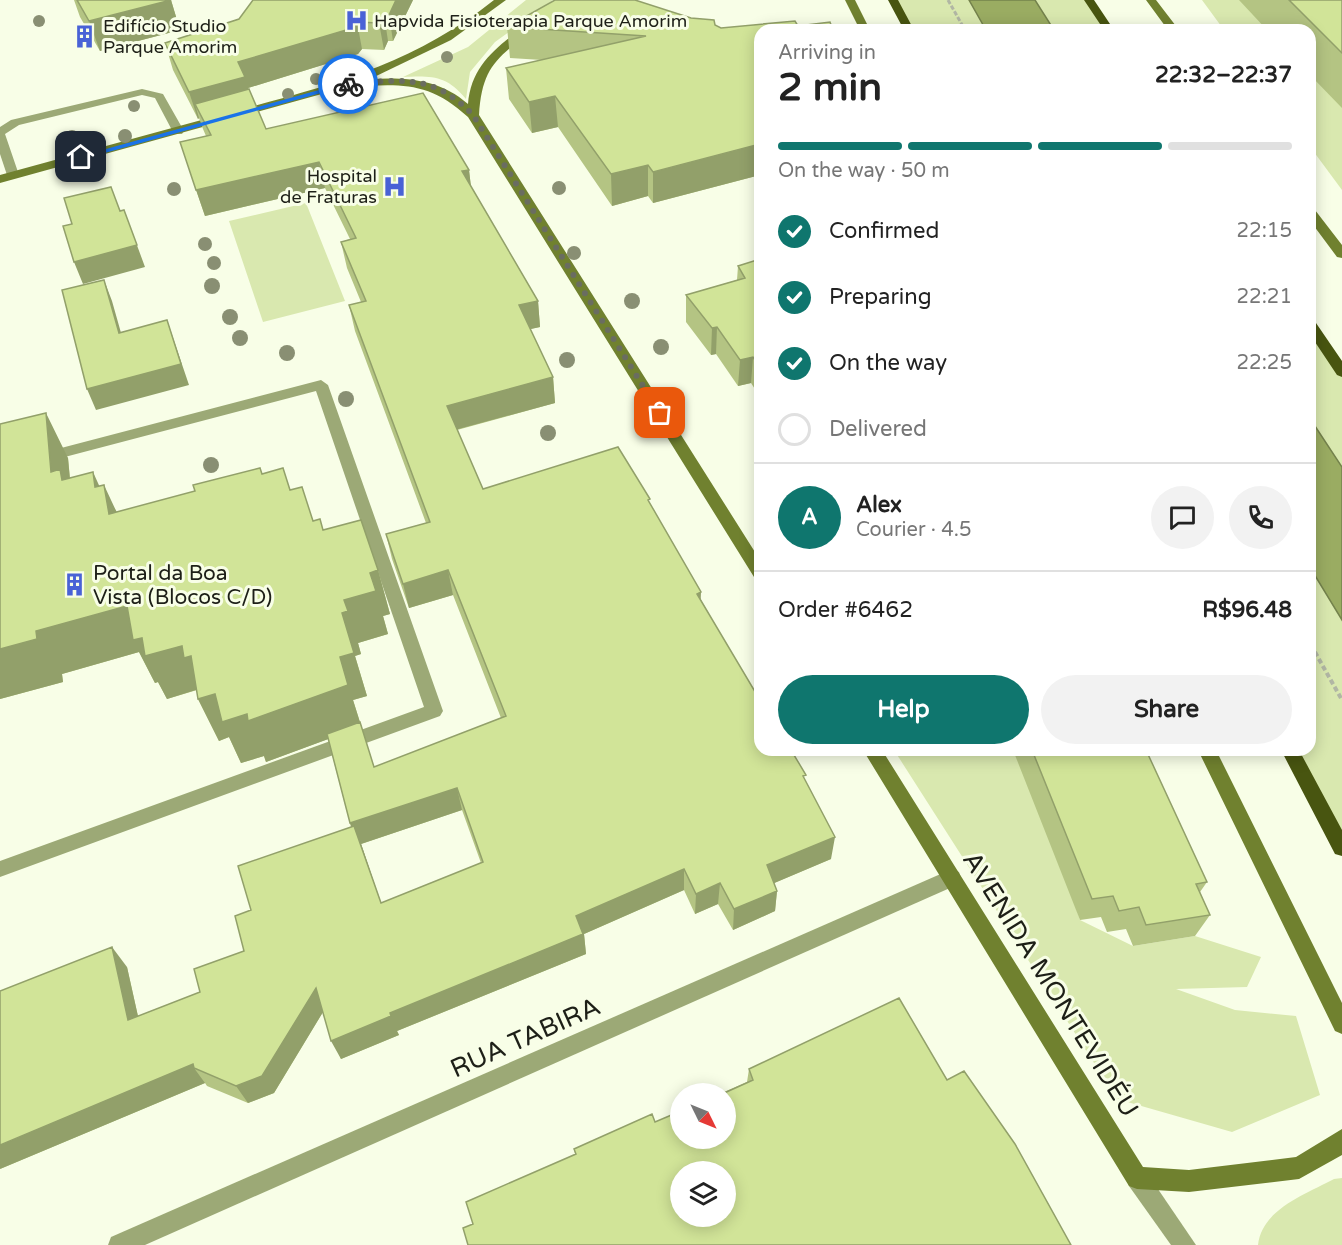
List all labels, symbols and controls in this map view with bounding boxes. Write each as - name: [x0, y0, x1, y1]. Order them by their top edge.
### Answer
- hospital icon: Hapvida Fisioterapia Parque Amorim: [343, 8, 369, 34]
- place label: Hapvida Fisioterapia Parque Amorim: [374, 10, 687, 32]
- place label: Edifício Studio Parque Amorim: [103, 15, 237, 58]
- building icon: Edifício Studio Parque Amorim: [72, 23, 98, 49]
- text: Arriving in: [778, 41, 876, 65]
- courier: [318, 54, 378, 114]
- text: 22:32–22:37: [1155, 62, 1292, 88]
- text: 2 min: [778, 64, 882, 111]
- icon: bike: [332, 68, 365, 101]
- pin: [55, 131, 106, 182]
- icon: home: [64, 140, 97, 173]
- text: On the way · 50 m: [778, 159, 950, 183]
- place label: Hospital de Fraturas: [280, 165, 377, 208]
- hospital icon: Hospital de Fraturas: [382, 173, 408, 199]
- icon: check: [778, 215, 811, 248]
- text: Confirmed: [829, 218, 939, 244]
- text: 22:15: [1237, 219, 1292, 243]
- icon: check: [778, 281, 811, 314]
- text: Preparing: [829, 284, 932, 310]
- text: 22:21: [1237, 285, 1292, 309]
- icon: check: [778, 347, 811, 380]
- text: On the way: [829, 350, 947, 376]
- text: 22:25: [1237, 351, 1292, 375]
- pin: [634, 387, 685, 438]
- icon: bag: [643, 396, 676, 429]
- text: Delivered: [829, 416, 927, 442]
- button: chat: [1151, 486, 1214, 549]
- button: phone: [1229, 486, 1292, 549]
- text: Alex: [856, 492, 902, 518]
- text: A: [801, 504, 818, 530]
- text: Courier · 4.5: [856, 518, 971, 542]
- place label: Portal da Boa Vista (Blocos C/D): [93, 561, 272, 610]
- building icon: Portal da Boa Vista (Blocos C/D): [62, 572, 88, 598]
- text: Order #6462: [778, 597, 913, 623]
- text: R$96.48: [1202, 597, 1292, 623]
- button: Help: [778, 675, 1029, 744]
- button: Share: [1041, 675, 1292, 744]
- street label: AVENIDA MONTEVIDÉU: [956, 846, 1145, 1123]
- street label: RUA TABIRA: [445, 991, 605, 1084]
- north arrow: [670, 1083, 736, 1149]
- map controls: [670, 1083, 736, 1227]
- button: layers: [670, 1161, 736, 1227]

